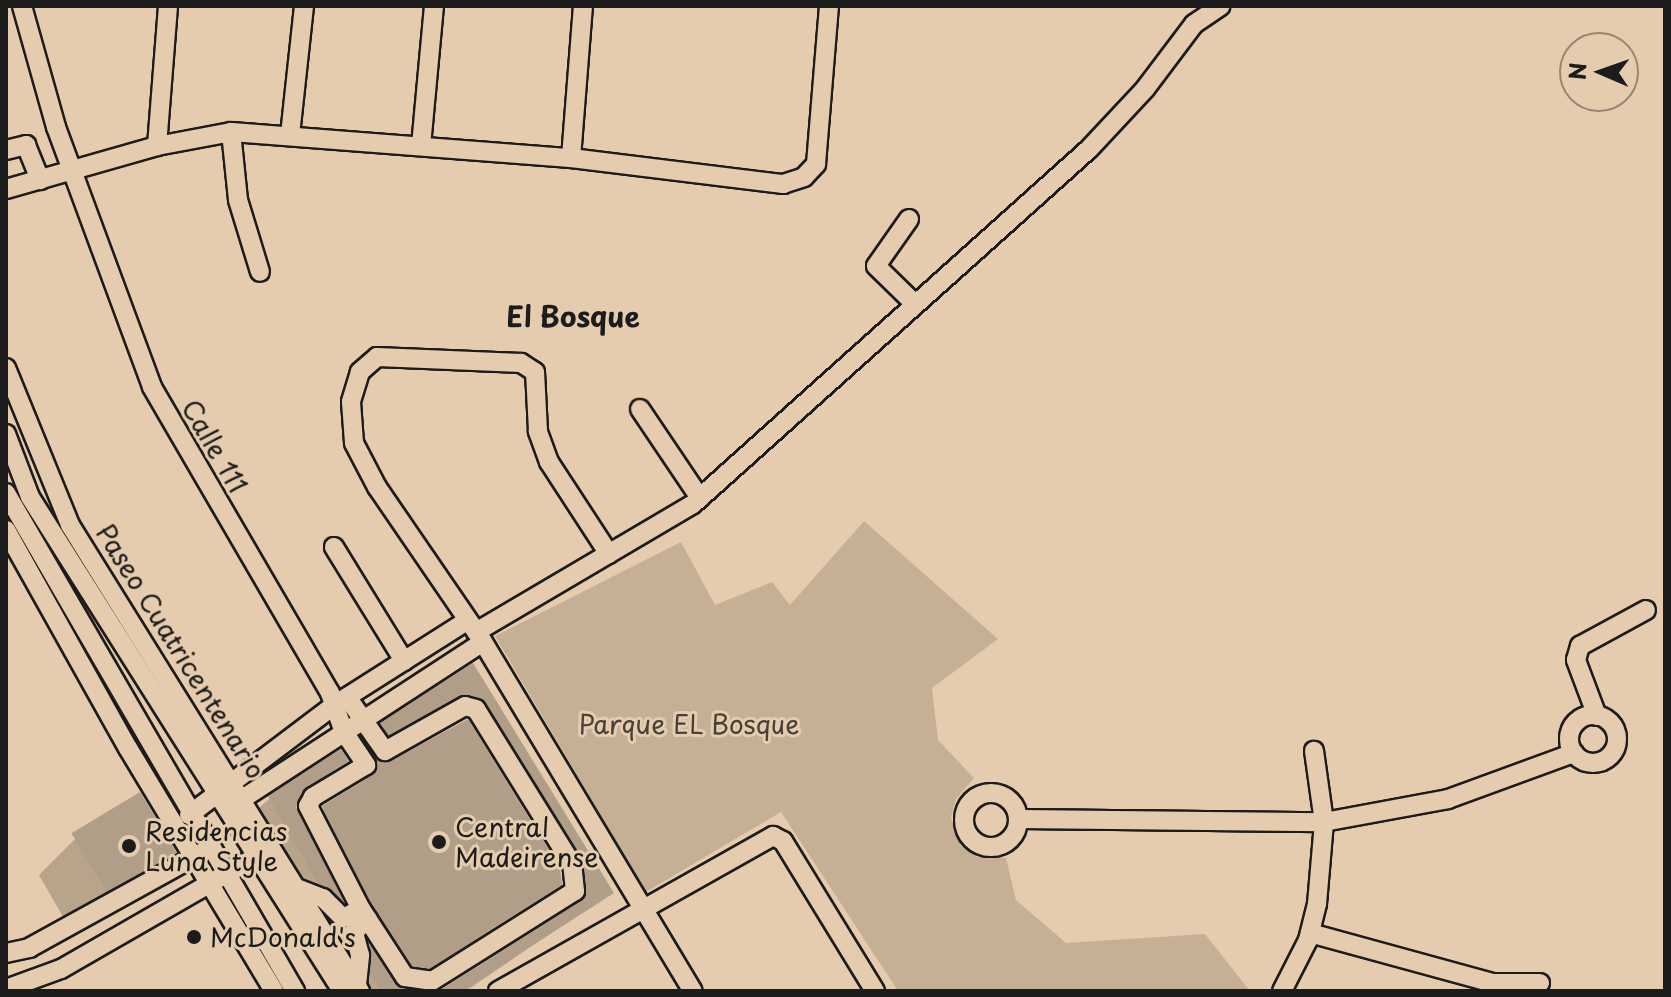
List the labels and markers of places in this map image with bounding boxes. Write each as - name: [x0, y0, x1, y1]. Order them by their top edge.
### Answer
- place label: Central Madeirense: [455, 811, 598, 872]
- place label: Residencias Luna Style: [145, 815, 287, 876]
- marker: Central Madeirense: [430, 833, 448, 851]
- marker: Residencias Luna Style: [120, 837, 138, 855]
- place label: McDonald's: [210, 921, 356, 953]
- marker: McDonald's: [185, 928, 203, 946]

